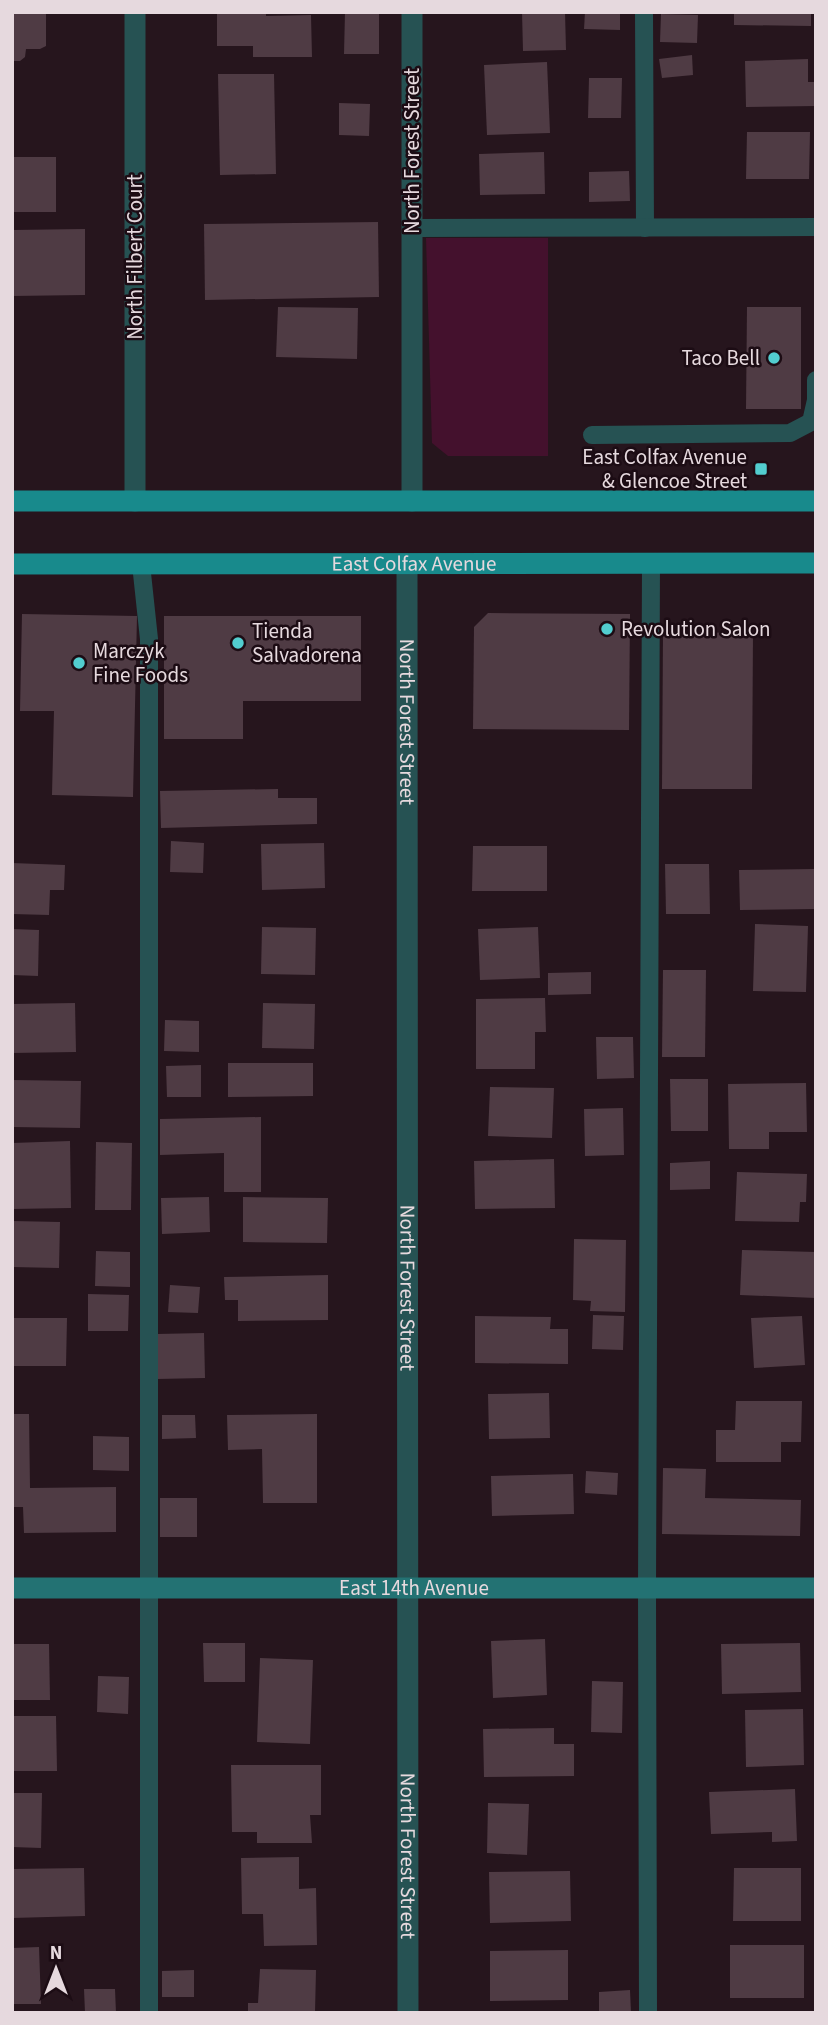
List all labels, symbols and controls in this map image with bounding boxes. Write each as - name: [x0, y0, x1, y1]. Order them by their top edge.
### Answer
- street label: North Forest Street: [397, 68, 427, 234]
- street label: North Filbert Court: [120, 174, 150, 340]
- place label: Taco Bell: [681, 343, 760, 373]
- marker: Taco Bell: [766, 350, 782, 366]
- place label: East Colfax Avenue & Glencoe Street: [582, 442, 747, 496]
- marker: East Colfax Avenue & Glencoe Street: [753, 461, 769, 477]
- street label: East Colfax Avenue: [332, 548, 496, 579]
- place label: Revolution Salon: [621, 614, 771, 644]
- place label: Tienda Salvadorena: [252, 616, 362, 670]
- marker: Revolution Salon: [599, 621, 615, 637]
- marker: Tienda Salvadorena: [230, 635, 246, 651]
- place label: Marczyk Fine Foods: [93, 636, 188, 690]
- street label: North Forest Street: [392, 639, 422, 805]
- marker: Marczyk Fine Foods: [71, 655, 87, 671]
- street label: North Forest Street: [392, 1205, 423, 1371]
- street label: East 14th Avenue: [339, 1573, 489, 1603]
- street label: North Forest Street: [393, 1773, 423, 1939]
- north arrow: [21, 1934, 91, 2004]
- text: N: [50, 1940, 62, 1967]

